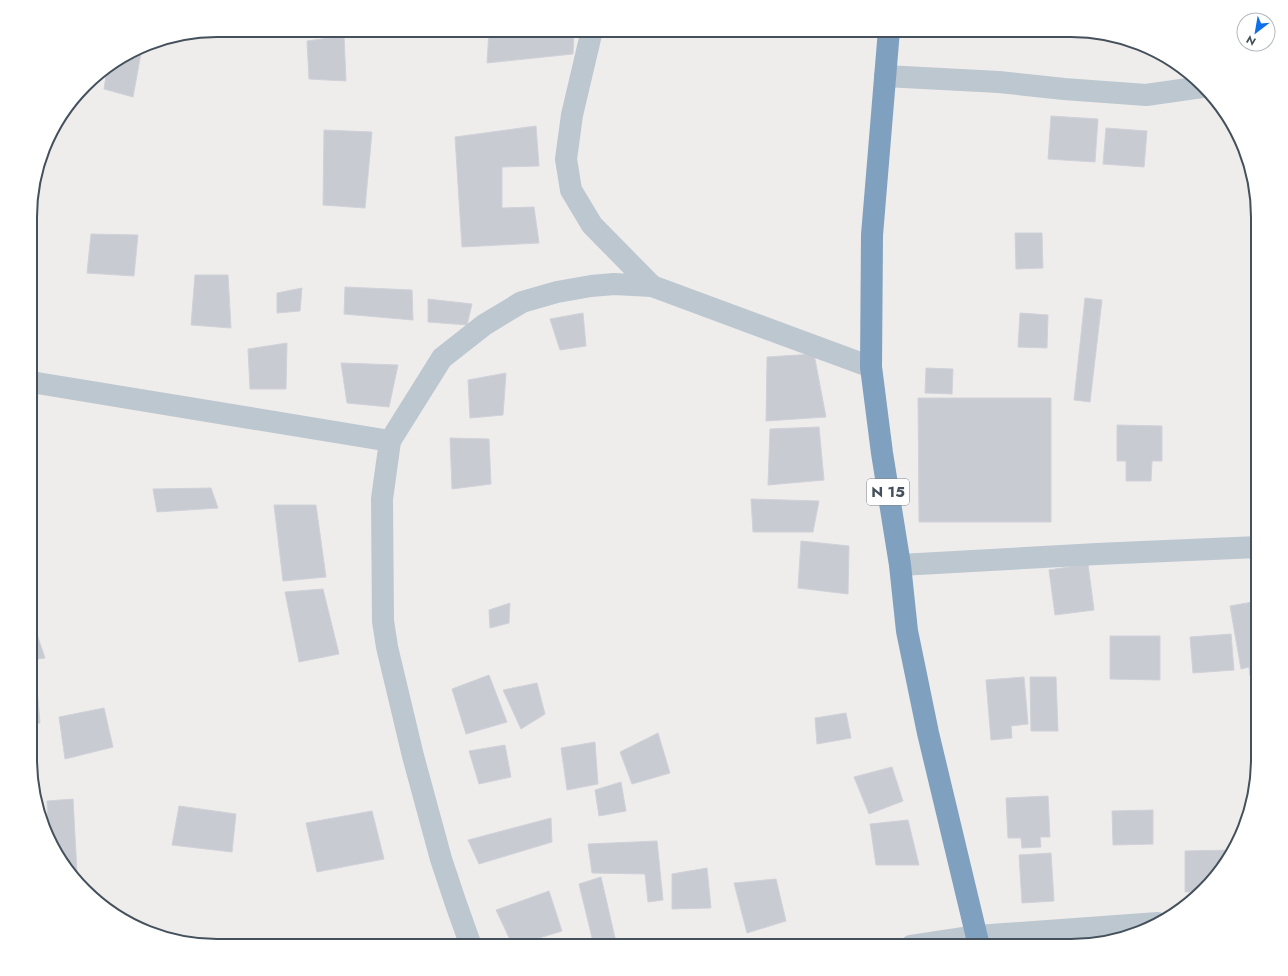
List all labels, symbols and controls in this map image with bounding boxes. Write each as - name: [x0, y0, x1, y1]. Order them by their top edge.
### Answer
- north arrow: [1236, 12, 1276, 52]
- text: N: [1243, 31, 1259, 50]
- road number: N 15: [867, 479, 909, 505]

